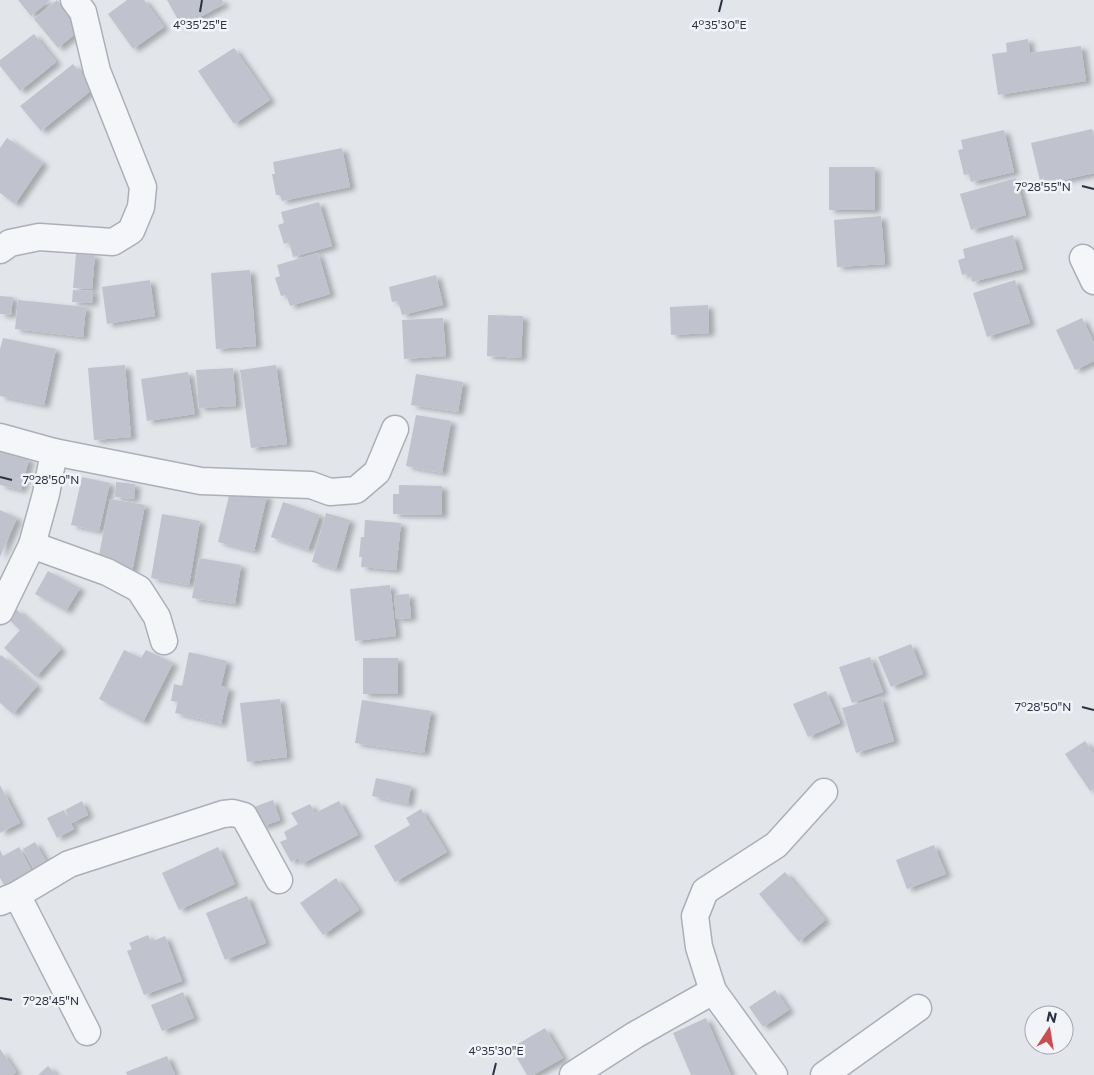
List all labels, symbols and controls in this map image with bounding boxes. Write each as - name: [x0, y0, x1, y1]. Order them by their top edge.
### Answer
- text: 4°35'25"E: [173, 17, 227, 31]
- text: 4°35'30"E: [691, 17, 747, 31]
- text: 7°28'55"N: [1015, 179, 1071, 193]
- text: 7°28'50"N: [23, 472, 79, 486]
- text: 7°28'50"N: [1015, 699, 1071, 713]
- text: 7°28'45"N: [23, 993, 79, 1007]
- north arrow: [1024, 1005, 1074, 1055]
- text: N: [1045, 1007, 1059, 1026]
- text: 4°35'30"E: [468, 1043, 524, 1057]

